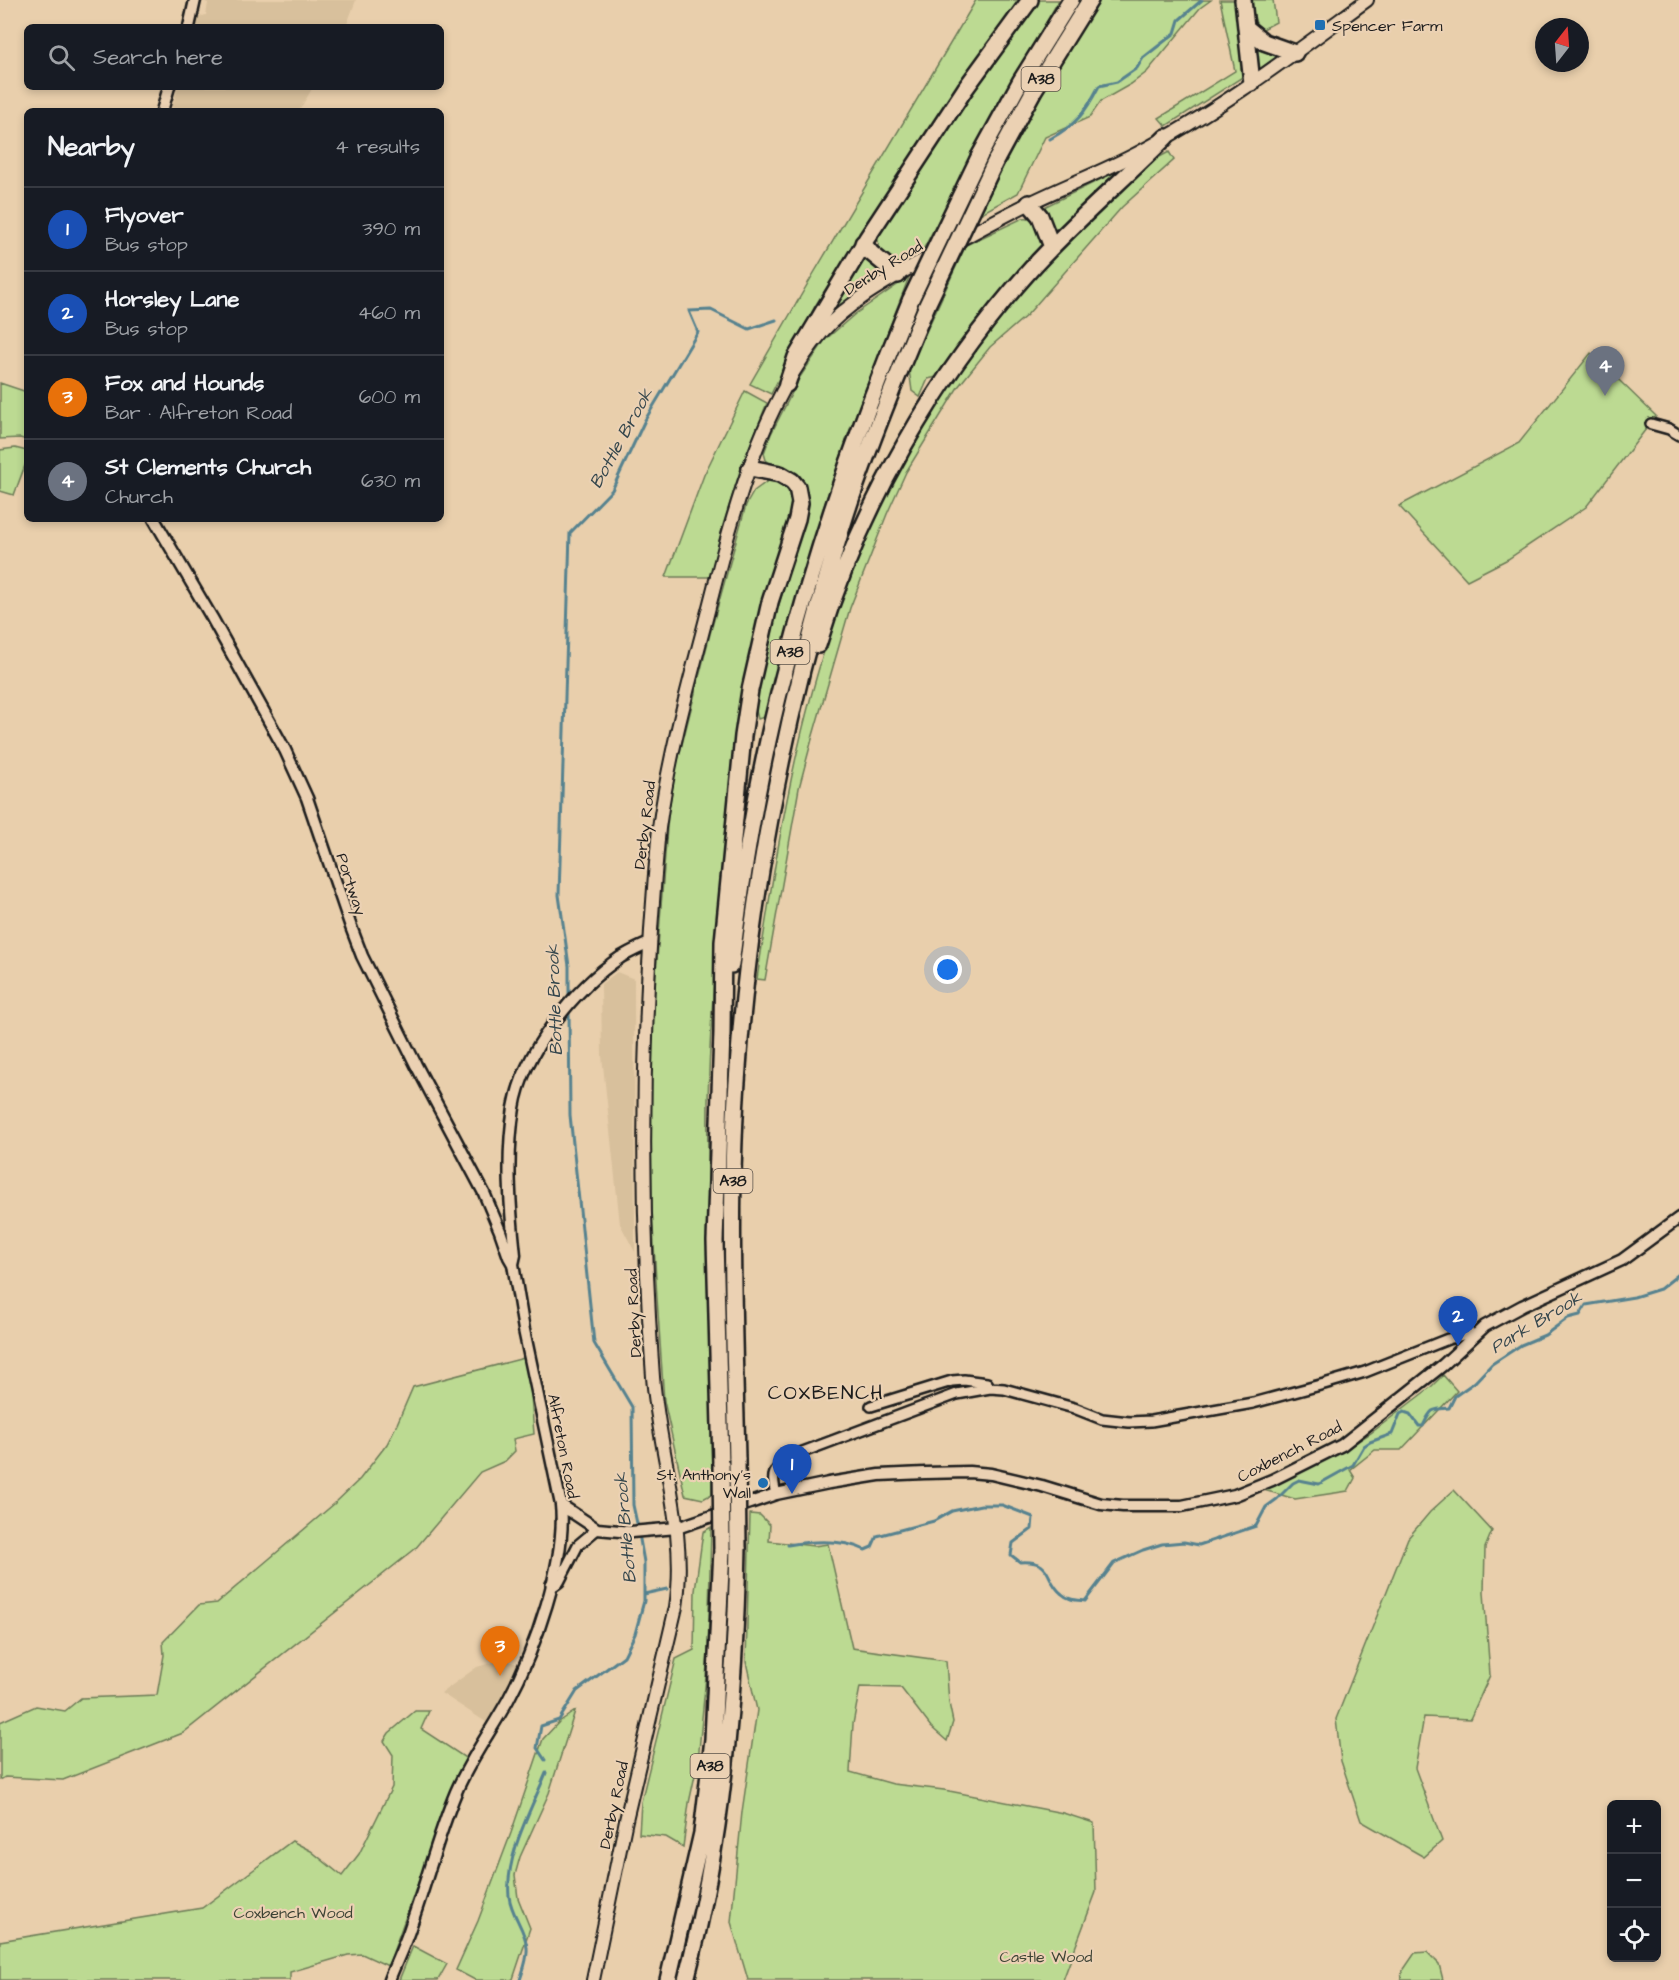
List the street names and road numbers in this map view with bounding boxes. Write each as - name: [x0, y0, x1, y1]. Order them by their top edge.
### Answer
- road number: A38: [1022, 67, 1060, 91]
- street label: Derby Road: [840, 235, 928, 302]
- road number: A38: [770, 640, 810, 664]
- street label: Derby Road: [629, 780, 662, 871]
- street label: Portway: [330, 850, 372, 919]
- road number: A38: [714, 1169, 752, 1193]
- street label: Derby Road: [621, 1268, 648, 1358]
- street label: Alfreton Road: [542, 1392, 584, 1501]
- street label: Coxbench Road: [1233, 1416, 1346, 1488]
- road number: A38: [690, 1754, 730, 1778]
- street label: Derby Road: [594, 1760, 635, 1851]

